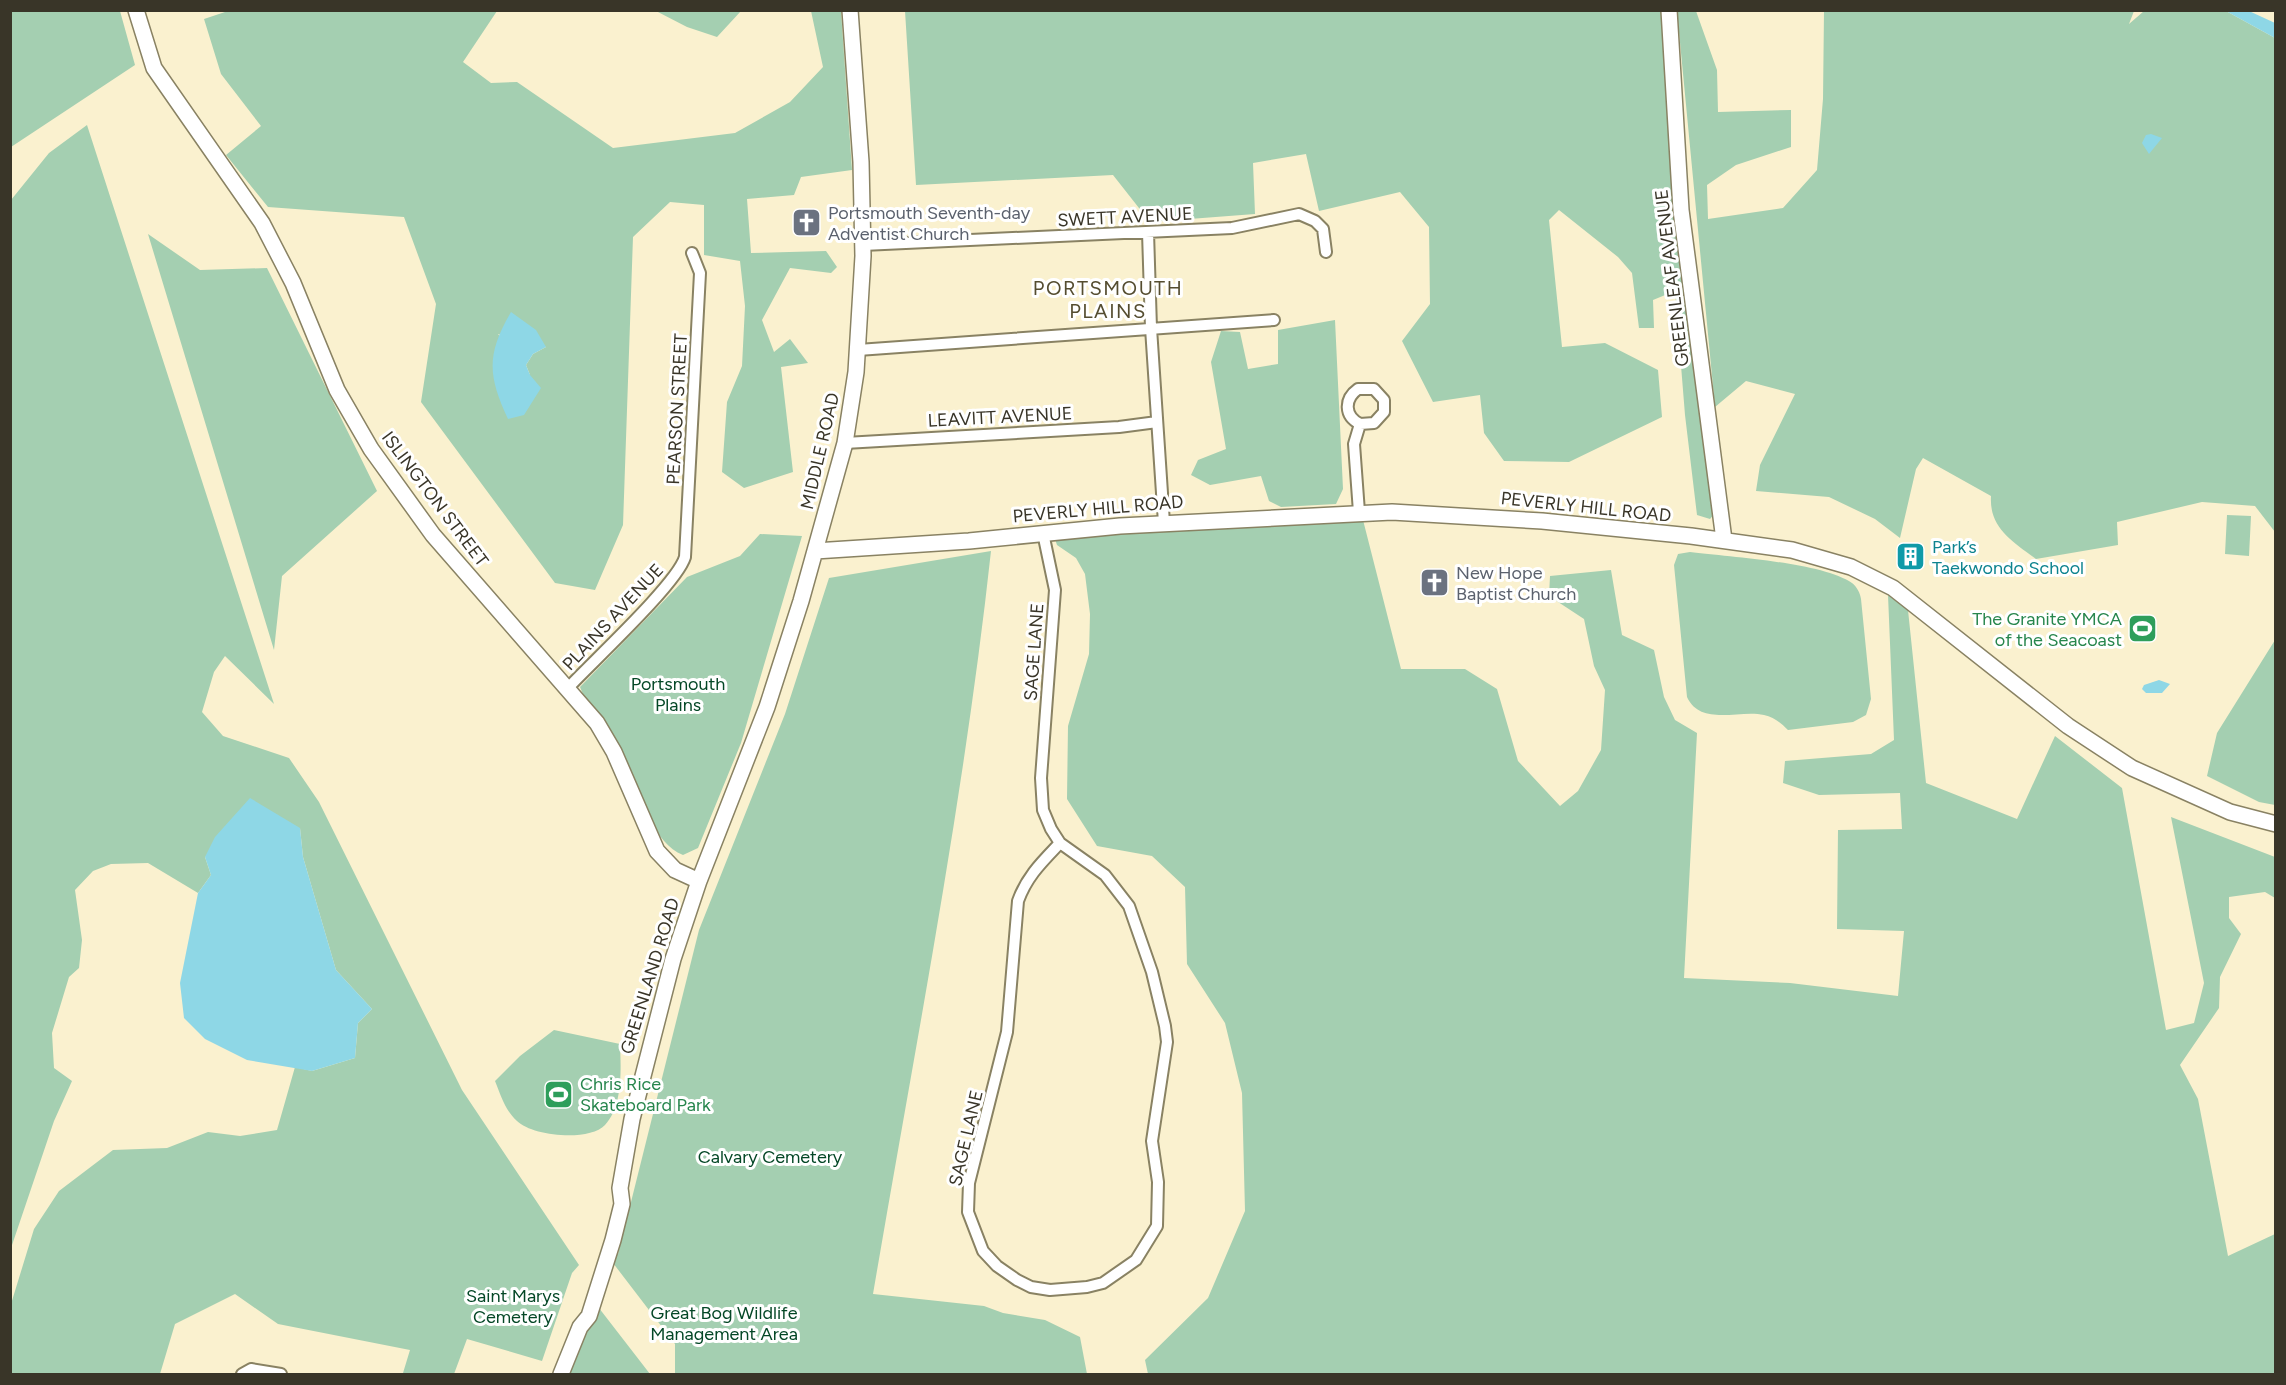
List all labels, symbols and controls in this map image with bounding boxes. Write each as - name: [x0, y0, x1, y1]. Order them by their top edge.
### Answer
- street label: GREENLEAF AVENUE: [1650, 188, 1694, 368]
- place label: Portsmouth Seventh-day Adventist Church: [828, 202, 1031, 245]
- street label: SWETT AVENUE: [1057, 202, 1193, 232]
- church icon: Portsmouth Seventh-day Adventist Church: [791, 207, 823, 239]
- district label: PORTSMOUTH PLAINS: [1033, 276, 1183, 323]
- street label: PEARSON STREET: [662, 333, 692, 485]
- street label: MIDDLE ROAD: [796, 390, 844, 512]
- street label: LEAVITT AVENUE: [927, 402, 1073, 432]
- street label: ISLINGTON STREET: [377, 427, 493, 571]
- street label: PEVERLY HILL ROAD: [1500, 487, 1672, 527]
- street label: PEVERLY HILL ROAD: [1012, 491, 1184, 527]
- place label: Park’s Taekwondo School: [1932, 536, 2084, 579]
- building icon: Park’s Taekwondo School: [1895, 541, 1927, 573]
- street label: PLAINS AVENUE: [558, 559, 668, 675]
- place label: New Hope Baptist Church: [1456, 562, 1576, 605]
- church icon: New Hope Baptist Church: [1419, 567, 1451, 599]
- street label: SAGE LANE: [1020, 602, 1048, 702]
- place label: The Granite YMCA of the Seacoast: [1972, 608, 2122, 651]
- sports icon: The Granite YMCA of the Seacoast: [2127, 613, 2159, 645]
- park label: Portsmouth Plains: [631, 673, 725, 716]
- street label: GREENLAND ROAD: [616, 895, 684, 1057]
- place label: Chris Rice Skateboard Park: [580, 1073, 711, 1116]
- sports icon: Chris Rice Skateboard Park: [543, 1078, 575, 1110]
- street label: SAGE LANE: [944, 1088, 988, 1188]
- park label: Calvary Cemetery: [698, 1146, 843, 1168]
- park label: Saint Marys Cemetery: [466, 1285, 560, 1328]
- park label: Great Bog Wildlife Management Area: [650, 1302, 798, 1345]

